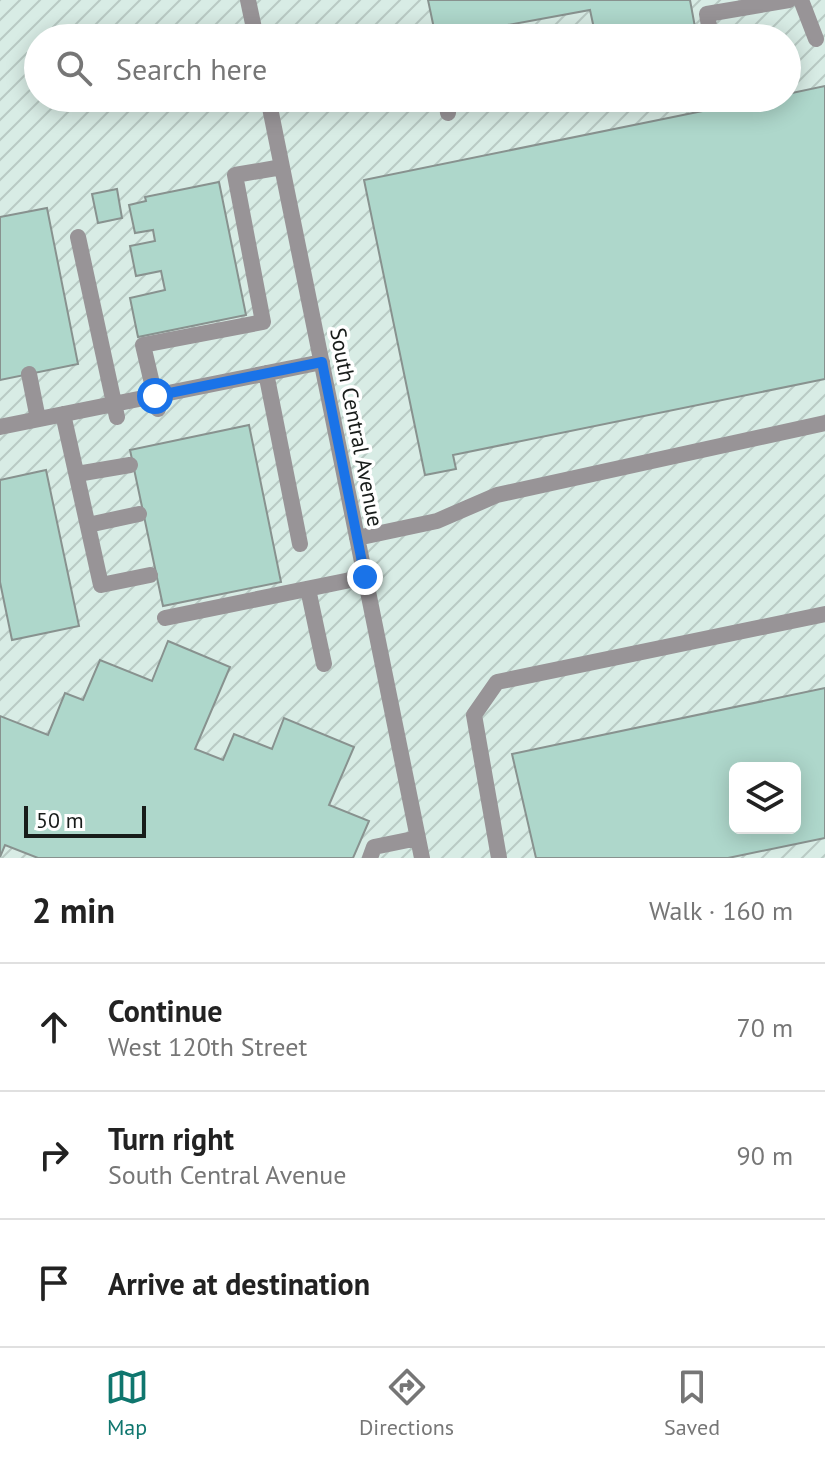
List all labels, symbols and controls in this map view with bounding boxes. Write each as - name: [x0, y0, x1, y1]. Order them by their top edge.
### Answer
- search box: [24, 24, 801, 112]
- icon: search: [52, 46, 96, 90]
- text: Search here: [116, 49, 267, 88]
- street label: South Central Avenue: [324, 325, 390, 529]
- route start: [137, 378, 173, 414]
- route end: [347, 559, 383, 595]
- map controls: [729, 762, 801, 834]
- button: layers: [729, 762, 801, 834]
- scale bar: [24, 802, 146, 838]
- text: 50 m: [36, 806, 84, 834]
- text: 2 min: [32, 888, 115, 932]
- text: Walk · 160 m: [649, 894, 793, 927]
- text: Continue: [108, 991, 222, 1030]
- icon: ahead: [32, 1005, 76, 1049]
- text: 70 m: [737, 1011, 793, 1044]
- text: West 120th Street: [108, 1030, 307, 1063]
- text: Turn right: [108, 1119, 234, 1158]
- icon: right: [32, 1133, 76, 1177]
- text: 90 m: [737, 1139, 793, 1172]
- text: South Central Avenue: [108, 1158, 347, 1191]
- icon: arrive: [32, 1261, 76, 1305]
- text: Arrive at destination: [108, 1264, 370, 1303]
- tab: Map: [105, 1365, 149, 1441]
- tab: Directions: [359, 1365, 454, 1441]
- tab: Saved: [664, 1365, 720, 1441]

